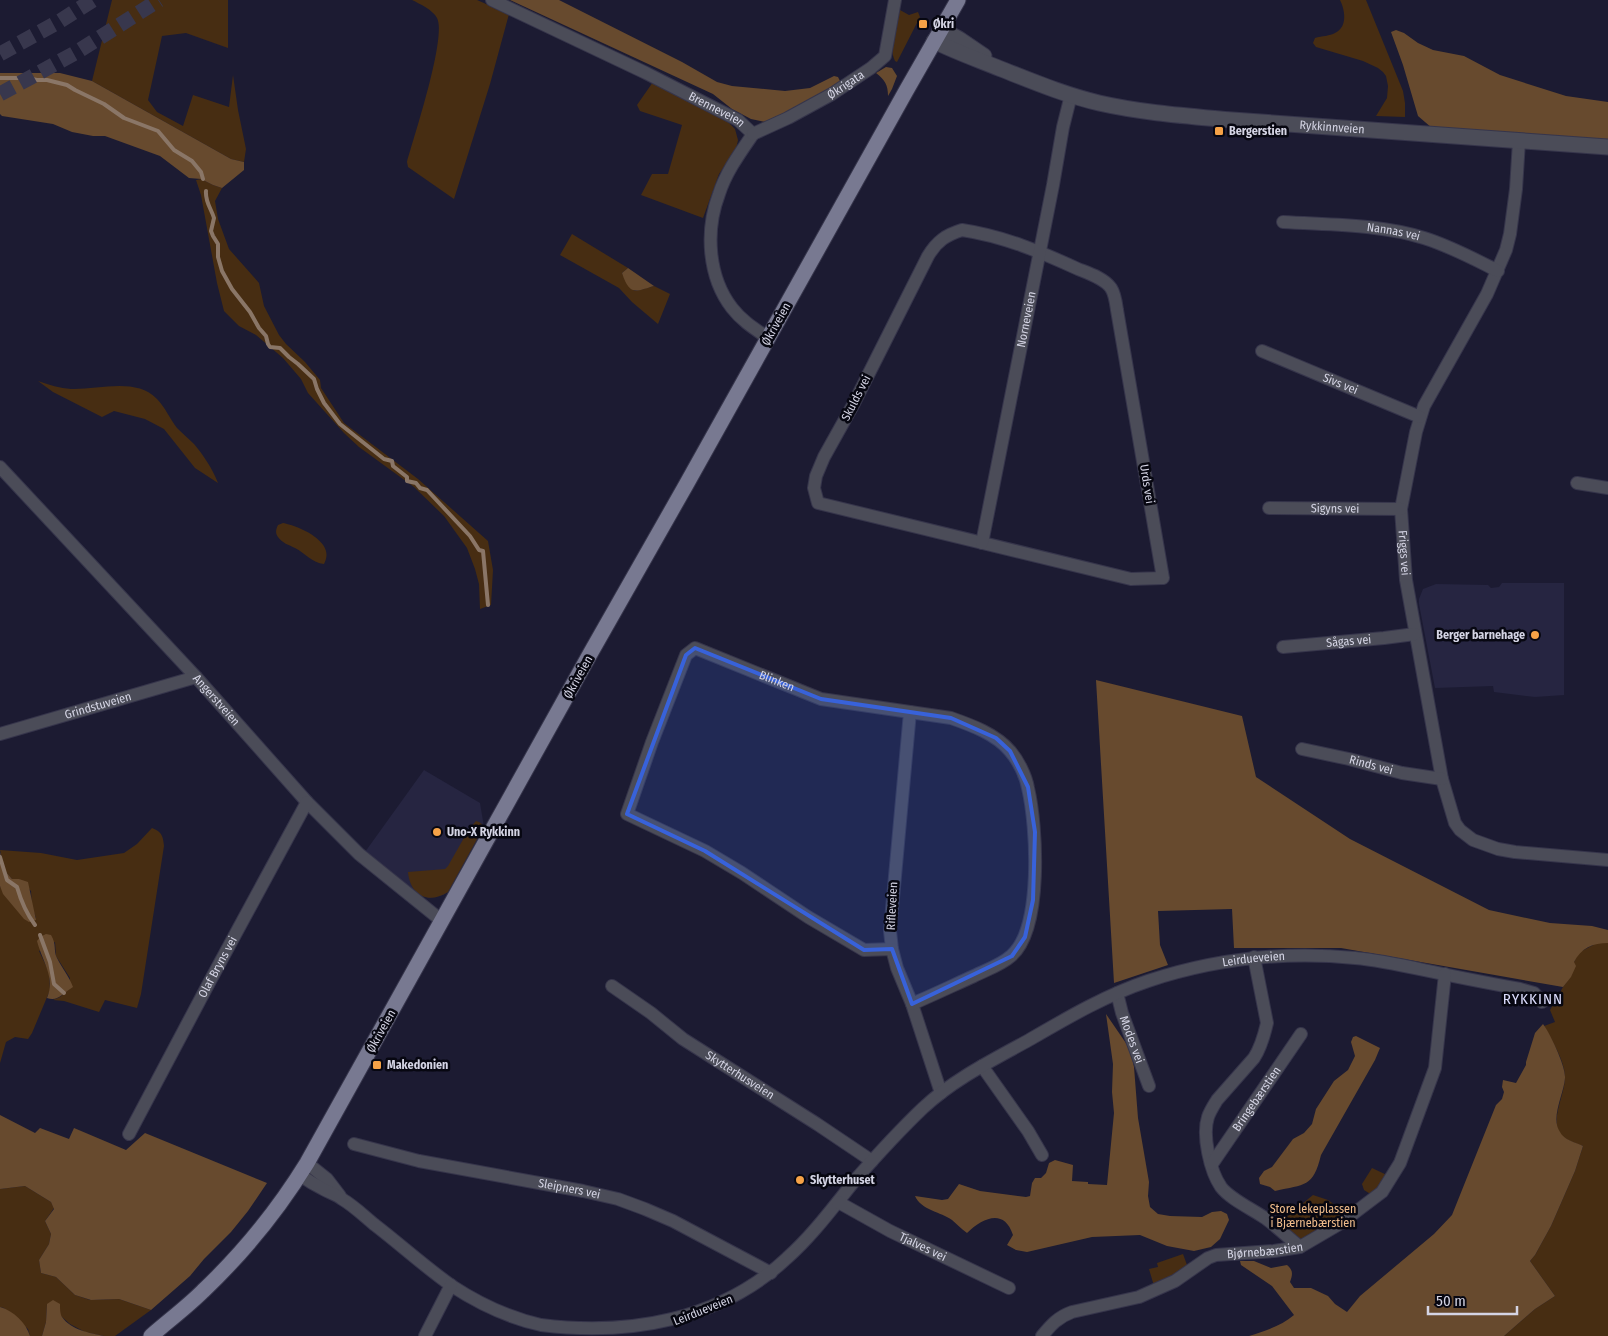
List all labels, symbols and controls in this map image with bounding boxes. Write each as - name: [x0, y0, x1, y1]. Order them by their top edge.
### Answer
- place label: Økri: [933, 17, 954, 31]
- marker: Økri: [917, 18, 929, 30]
- street label: Økrigata: [825, 68, 867, 102]
- street label: Brenneveien: [686, 89, 748, 130]
- street label: Rykkinnveien: [1299, 118, 1365, 137]
- place label: Bergerstien: [1229, 124, 1287, 138]
- marker: Bergerstien: [1213, 125, 1225, 137]
- street label: Nannas vei: [1366, 220, 1422, 243]
- street label: Norneveien: [1014, 290, 1039, 348]
- street label: Økriveien: [759, 300, 793, 348]
- street label: Sivs vei: [1321, 370, 1360, 397]
- street label: Skulds vei: [839, 373, 873, 423]
- street label: Urds vei: [1137, 463, 1157, 505]
- street label: Sigyns vei: [1311, 501, 1359, 516]
- street label: Friggs vei: [1396, 530, 1413, 576]
- place label: Berger barnehage: [1436, 628, 1525, 642]
- marker: Berger barnehage: [1529, 629, 1541, 641]
- street label: Sågas vei: [1326, 632, 1372, 650]
- street label: Økriveien: [561, 653, 595, 701]
- street label: Blinken: [757, 668, 797, 695]
- street label: Angerstveien: [190, 672, 243, 728]
- street label: Grindstuveien: [63, 689, 133, 722]
- street label: Rinds vei: [1348, 752, 1395, 777]
- place label: Uno-X Rykkinn: [447, 825, 520, 839]
- marker: Uno-X Rykkinn: [431, 826, 443, 838]
- street label: Rifleveien: [884, 881, 900, 931]
- street label: Olaf Bryns vei: [195, 934, 240, 1000]
- street label: Leirdueveien: [1221, 949, 1285, 969]
- district label: RYKKINN: [1503, 990, 1563, 1008]
- street label: Økriveien: [364, 1007, 398, 1055]
- street label: Modes vei: [1117, 1014, 1147, 1065]
- street label: Skytterhusveien: [703, 1048, 777, 1102]
- place label: Makedonien: [387, 1058, 448, 1072]
- marker: Makedonien: [371, 1059, 383, 1071]
- street label: Bringebærstien: [1230, 1064, 1284, 1134]
- place label: Skytterhuset: [810, 1173, 876, 1187]
- marker: Skytterhuset: [794, 1174, 806, 1186]
- street label: Sleipners vei: [537, 1176, 602, 1202]
- park label: Store lekeplassen i Bjærnebærstien: [1270, 1202, 1356, 1230]
- street label: Tjalves vei: [897, 1230, 949, 1264]
- street label: Bjørnebærstien: [1227, 1240, 1304, 1261]
- scale bar: [1428, 1284, 1517, 1316]
- street label: Leirdueveien: [671, 1292, 735, 1328]
- text: 50 m: [1436, 1292, 1466, 1310]

